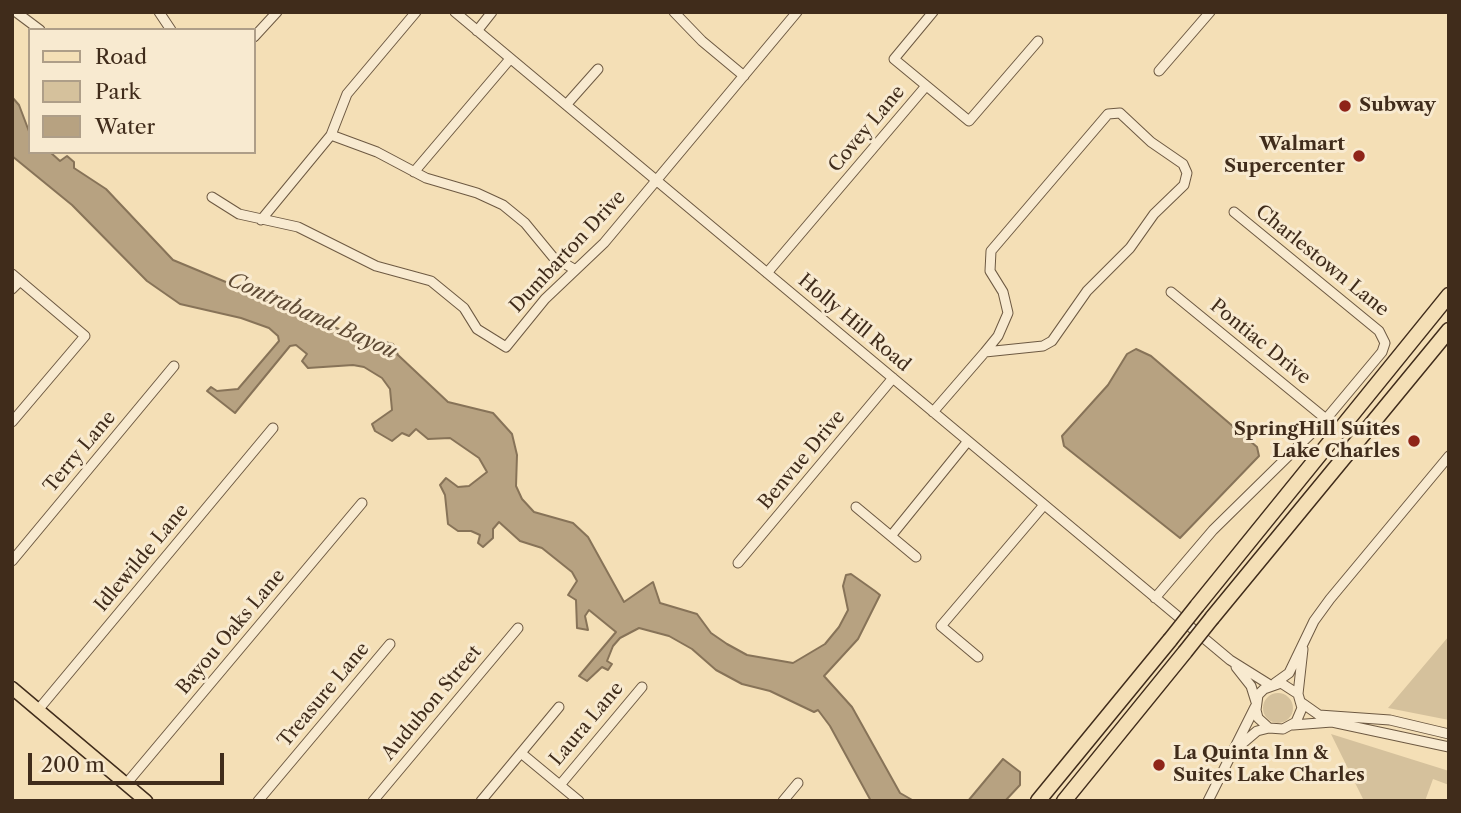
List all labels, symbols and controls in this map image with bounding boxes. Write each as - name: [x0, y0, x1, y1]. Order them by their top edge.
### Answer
- legend: [28, 28, 256, 154]
- text: Road: [95, 44, 147, 69]
- text: Park: [95, 79, 141, 104]
- street label: Covey Lane: [824, 81, 910, 177]
- place label: Subway: [1359, 95, 1436, 117]
- marker: Subway: [1337, 98, 1353, 114]
- text: Water: [95, 114, 155, 139]
- place label: Walmart Supercenter: [1224, 134, 1345, 178]
- marker: Walmart Supercenter: [1351, 148, 1367, 164]
- street label: Dumbarton Drive: [505, 186, 631, 318]
- street label: Charlestown Lane: [1251, 200, 1393, 322]
- water label: Contraband Bayou: [224, 267, 400, 365]
- street label: Holly Hill Road: [793, 269, 915, 377]
- street label: Pontiac Drive: [1205, 295, 1315, 389]
- street label: Terry Lane: [39, 406, 121, 498]
- street label: Benvue Drive: [754, 406, 850, 514]
- place label: SpringHill Suites Lake Charles: [1234, 419, 1400, 463]
- marker: SpringHill Suites Lake Charles: [1406, 433, 1422, 449]
- street label: Idlewilde Lane: [90, 499, 194, 617]
- street label: Bayou Oaks Lane: [172, 565, 290, 699]
- street label: Treasure Lane: [274, 638, 374, 752]
- street label: Audubon Street: [377, 641, 487, 765]
- street label: Laura Lane: [545, 678, 629, 770]
- scale bar: [32, 740, 228, 784]
- place label: La Quinta Inn & Suites Lake Charles: [1173, 743, 1365, 787]
- text: 200 m: [41, 752, 105, 777]
- marker: La Quinta Inn & Suites Lake Charles: [1151, 757, 1167, 773]

